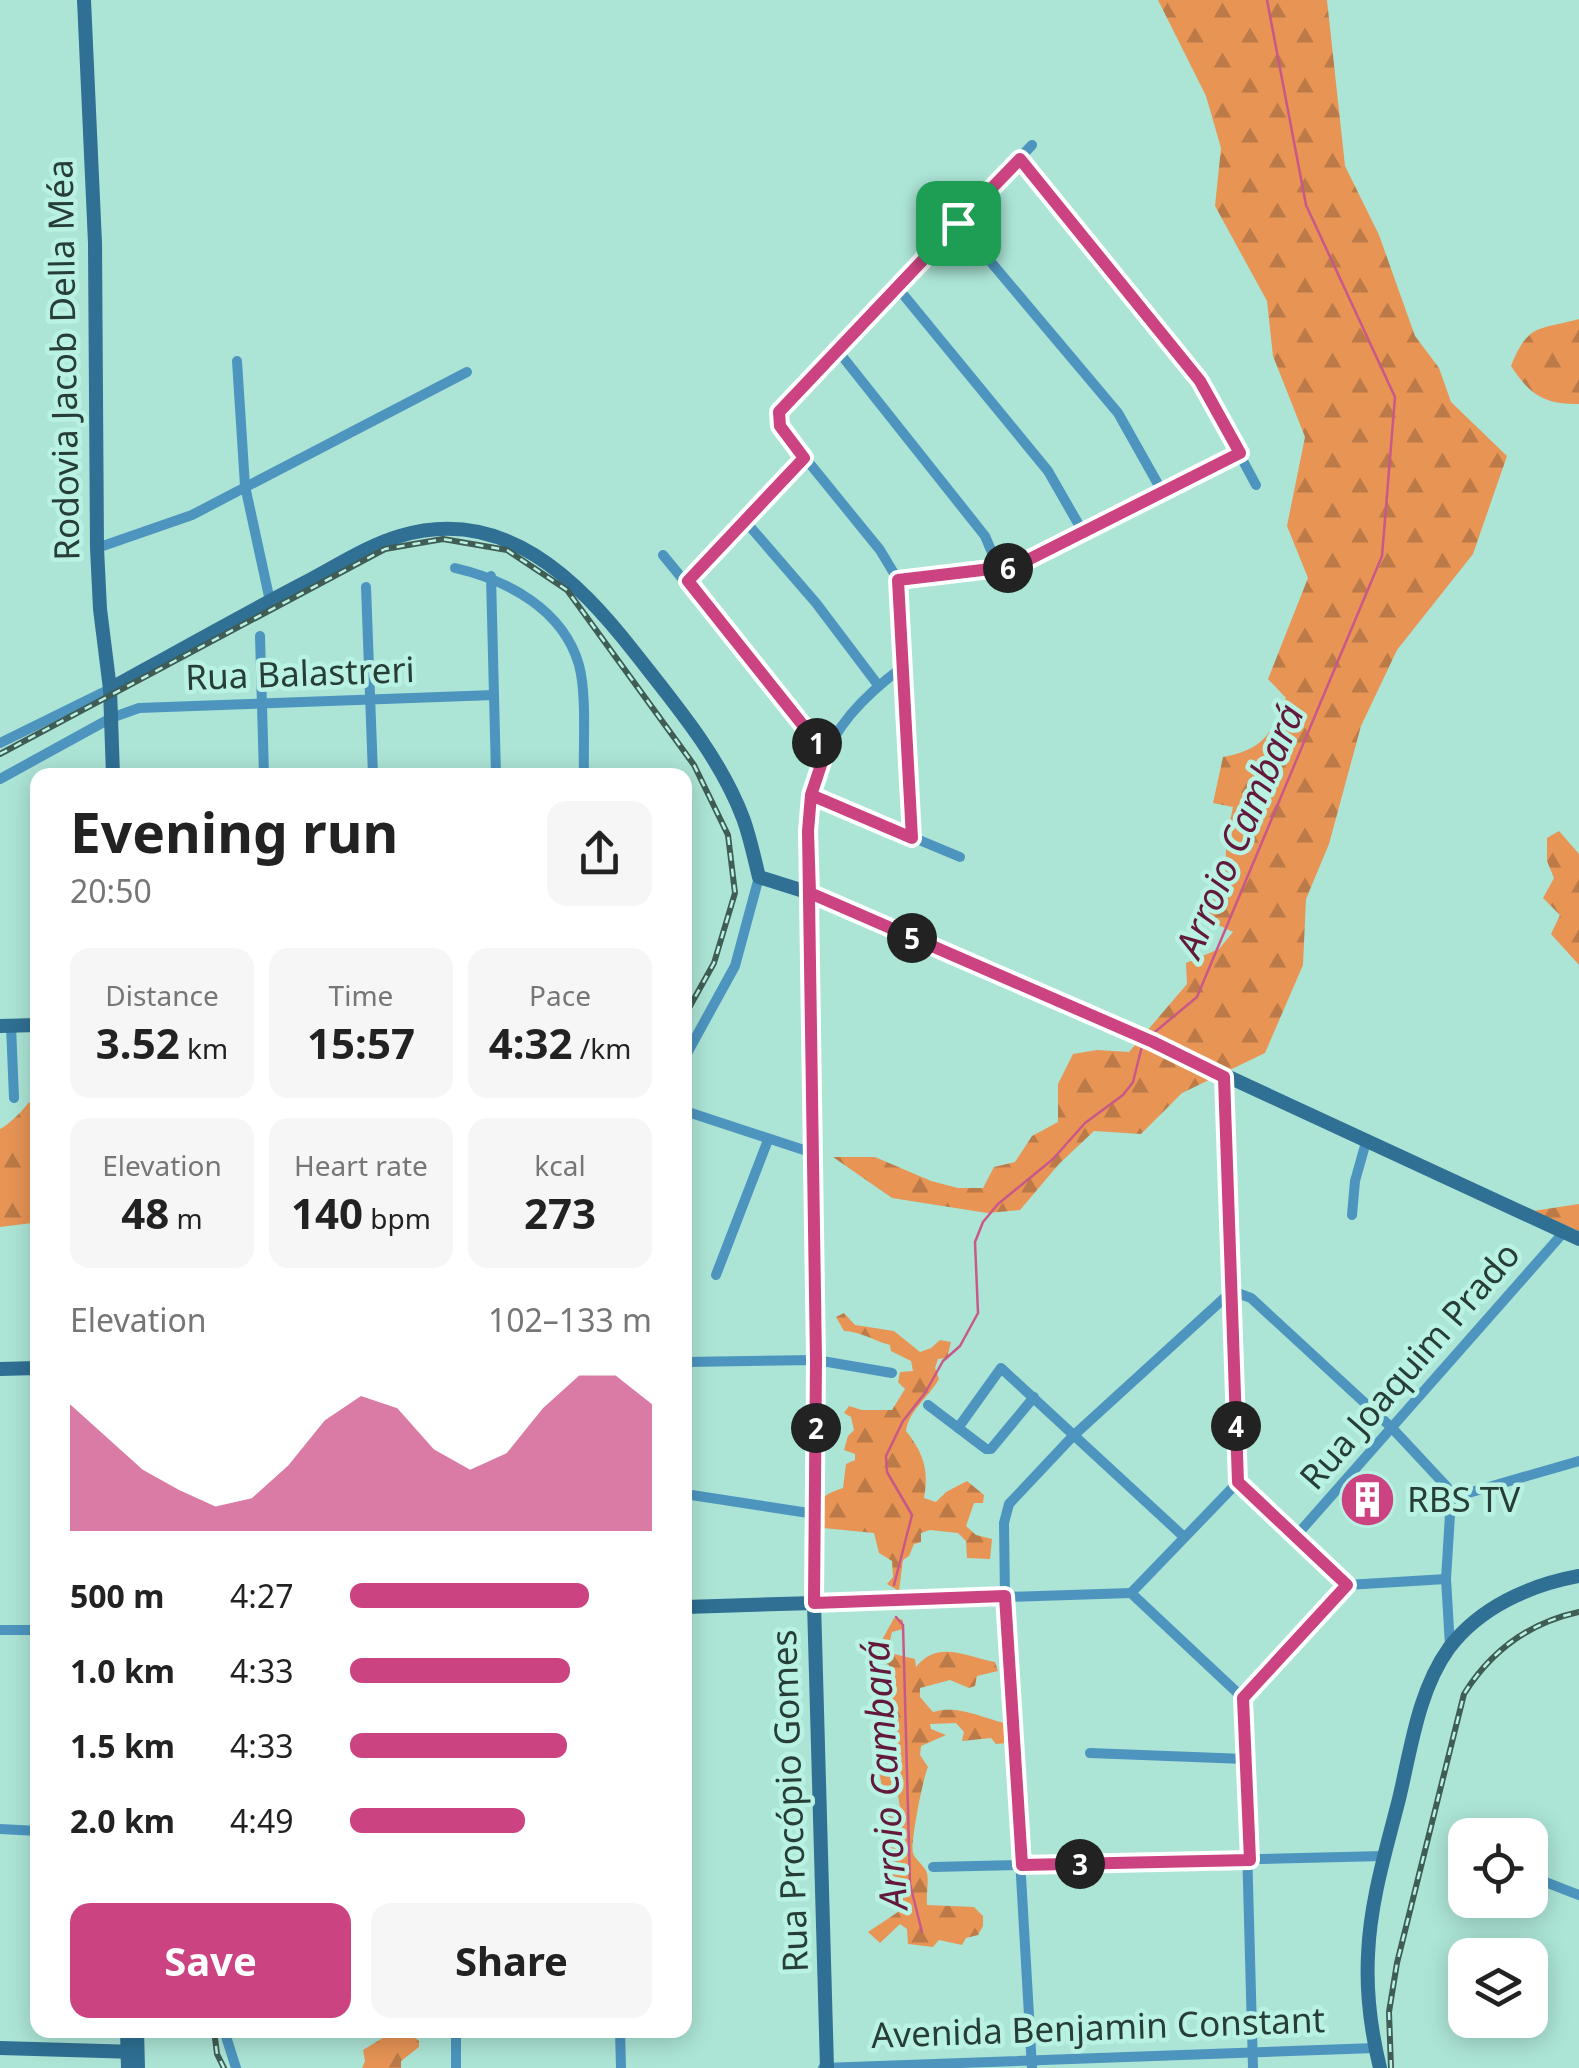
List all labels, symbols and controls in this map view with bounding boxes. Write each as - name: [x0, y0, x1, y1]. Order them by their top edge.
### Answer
- street label: Rodovia Jacob Della Méa: [36, 159, 90, 561]
- pin: [916, 181, 1001, 266]
- icon: arrive: [931, 196, 986, 251]
- pin: 6: [983, 543, 1033, 593]
- text: 6: [1000, 549, 1016, 587]
- street label: Rua Balastreri: [184, 645, 415, 700]
- water label: Arroio Cambará: [1160, 696, 1315, 967]
- pin: 1: [792, 718, 842, 768]
- text: 1: [809, 724, 825, 762]
- text: Evening run: [70, 794, 398, 869]
- button: share: [547, 801, 652, 906]
- text: 20:50: [70, 869, 152, 912]
- pin: 5: [887, 913, 937, 963]
- text: 5: [904, 919, 920, 957]
- text: Distance: [105, 976, 219, 1014]
- text: Time: [329, 976, 393, 1014]
- text: Pace: [529, 976, 591, 1014]
- text: 3.52: [96, 1014, 180, 1071]
- text: 15:57: [307, 1014, 415, 1071]
- text: 4:32: [489, 1014, 573, 1071]
- text: km: [180, 1029, 228, 1067]
- text: /km: [573, 1029, 631, 1067]
- text: Elevation: [102, 1146, 222, 1184]
- text: Heart rate: [294, 1146, 428, 1184]
- text: kcal: [534, 1146, 586, 1184]
- text: 48: [121, 1184, 169, 1241]
- text: 140: [291, 1184, 363, 1241]
- text: 273: [524, 1184, 596, 1241]
- text: m: [169, 1199, 203, 1237]
- text: bpm: [363, 1199, 431, 1237]
- street label: Rua Joaquim Prado: [1288, 1231, 1530, 1499]
- text: Elevation: [70, 1298, 207, 1341]
- text: 102–133 m: [488, 1298, 652, 1341]
- pin: 4: [1211, 1401, 1261, 1451]
- pin: 2: [791, 1403, 841, 1453]
- text: 4: [1228, 1407, 1244, 1445]
- text: 2: [808, 1409, 824, 1447]
- building icon: RBS TV: [1338, 1470, 1398, 1530]
- place label: RBS TV: [1407, 1475, 1520, 1522]
- text: 500 m: [70, 1574, 164, 1617]
- text: 4:27: [230, 1574, 294, 1617]
- street label: Rua Procópio Gomes: [759, 1629, 818, 1973]
- water label: Arroio Cambará: [848, 1639, 919, 1915]
- text: 1.0 km: [70, 1649, 175, 1692]
- text: 4:33: [230, 1649, 294, 1692]
- text: 1.5 km: [70, 1724, 175, 1767]
- text: 4:33: [230, 1724, 294, 1767]
- text: 2.0 km: [70, 1799, 175, 1842]
- text: 4:49: [230, 1799, 294, 1842]
- map controls: [1448, 1818, 1548, 2038]
- button: locate: [1448, 1818, 1548, 1918]
- pin: 3: [1055, 1839, 1105, 1889]
- text: 3: [1072, 1845, 1088, 1883]
- button: Save: [70, 1903, 351, 2018]
- button: Share: [371, 1903, 652, 2018]
- button: layers: [1448, 1938, 1548, 2038]
- street label: Avenida Benjamin Constant: [870, 1995, 1326, 2058]

